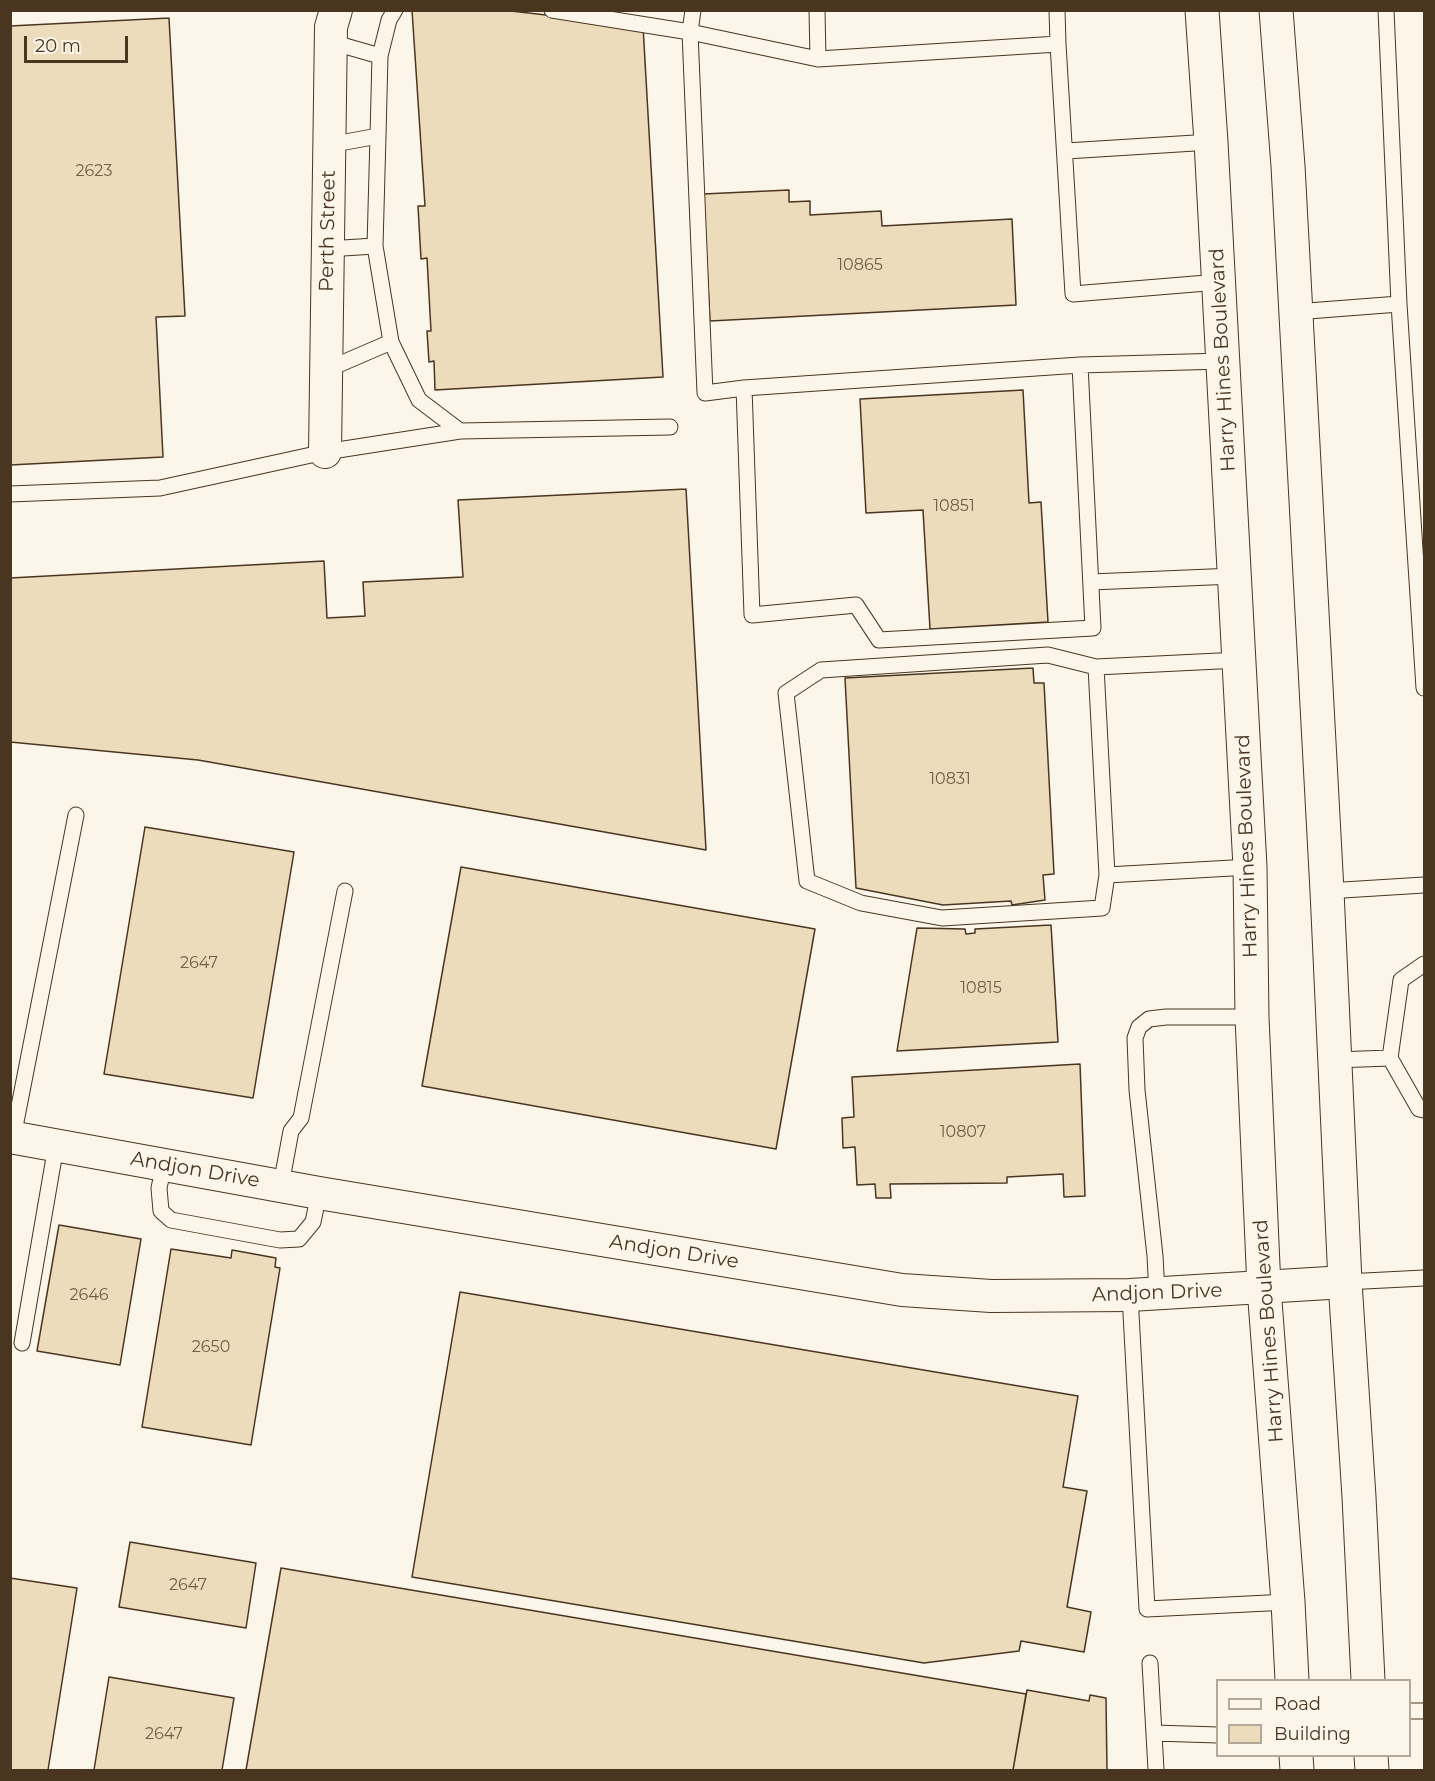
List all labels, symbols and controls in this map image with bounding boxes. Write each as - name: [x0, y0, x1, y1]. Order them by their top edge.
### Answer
- scale bar: [27, 24, 130, 62]
- text: 20 m: [35, 35, 81, 57]
- house number: 2623: [76, 161, 112, 181]
- street label: Perth Street: [315, 170, 341, 292]
- street label: Harry Hines Boulevard: [1205, 248, 1241, 472]
- house number: 10865: [837, 255, 883, 275]
- house number: 10851: [933, 496, 975, 516]
- street label: Harry Hines Boulevard: [1231, 734, 1263, 958]
- house number: 10831: [929, 769, 971, 789]
- house number: 2647: [180, 953, 218, 973]
- house number: 10815: [960, 978, 1002, 998]
- house number: 10807: [940, 1122, 986, 1142]
- street label: Andjon Drive: [129, 1147, 261, 1193]
- street label: Harry Hines Boulevard: [1249, 1218, 1289, 1444]
- street label: Andjon Drive: [608, 1230, 740, 1274]
- street label: Andjon Drive: [1091, 1279, 1223, 1307]
- house number: 2646: [69, 1285, 109, 1305]
- house number: 2650: [192, 1337, 230, 1357]
- house number: 2647: [169, 1575, 207, 1595]
- legend: [1216, 1679, 1411, 1757]
- text: Road: [1274, 1693, 1321, 1715]
- text: Building: [1274, 1723, 1351, 1745]
- house number: 2647: [145, 1724, 183, 1744]

